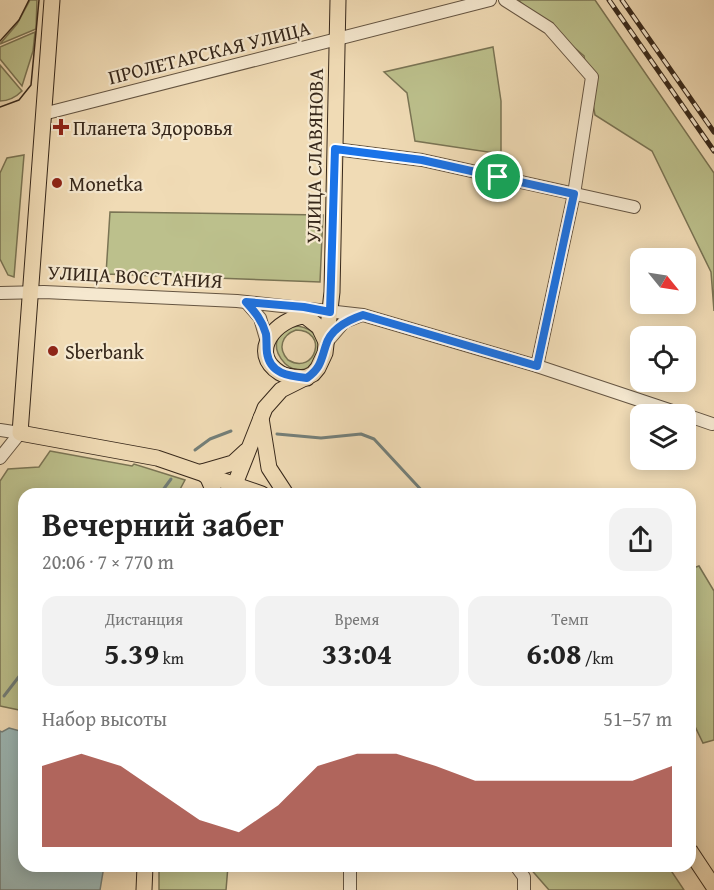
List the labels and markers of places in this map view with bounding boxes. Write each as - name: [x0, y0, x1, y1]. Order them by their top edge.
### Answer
- place label: Планета Здоровья: [73, 113, 233, 142]
- marker: Планета Здоровья: [54, 120, 68, 134]
- pin: [472, 151, 523, 202]
- place label: Monetka: [69, 169, 143, 198]
- marker: Monetka: [50, 176, 64, 190]
- place label: Sberbank: [65, 337, 145, 366]
- marker: Sberbank: [46, 344, 60, 358]

